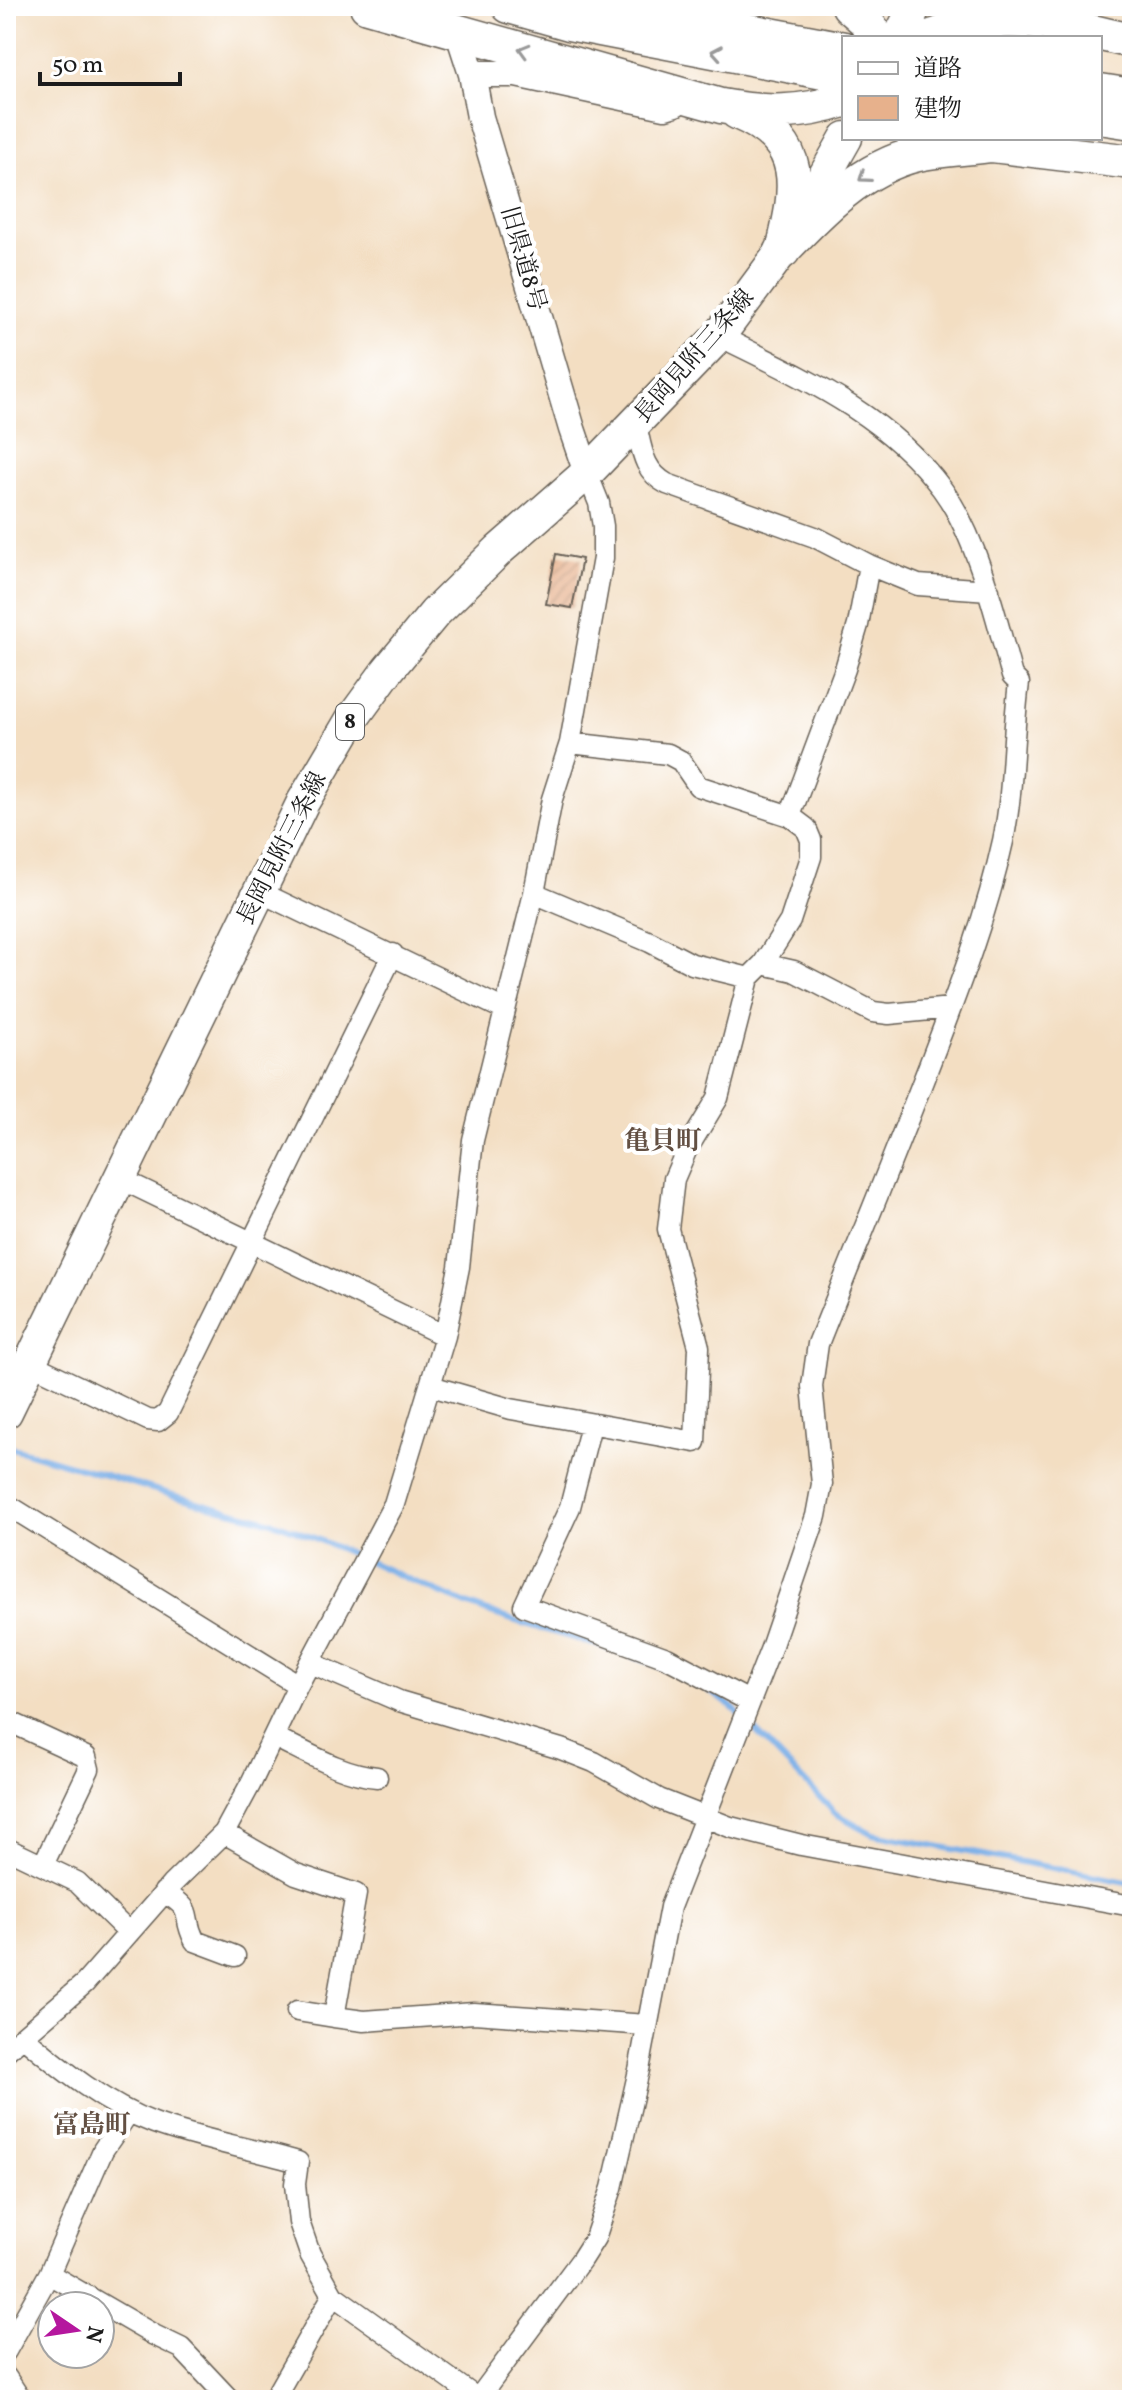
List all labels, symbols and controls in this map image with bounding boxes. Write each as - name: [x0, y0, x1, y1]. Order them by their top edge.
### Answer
- scale bar: [40, 36, 180, 86]
- legend: [842, 36, 1102, 140]
- one-way arrow: [517, 42, 531, 59]
- one-way arrow: [711, 44, 724, 61]
- text: 50 m: [52, 49, 104, 83]
- text: 道路: [914, 53, 962, 87]
- text: 建物: [914, 93, 962, 127]
- one-way arrow: [859, 168, 873, 183]
- street label: 旧県道8号: [491, 202, 553, 316]
- street label: 長岡見附三条線: [627, 282, 763, 432]
- road number: 8: [336, 704, 364, 740]
- street label: 長岡見附三条線: [230, 766, 336, 932]
- district label: 亀貝町: [624, 1124, 702, 1160]
- district label: 富島町: [53, 2108, 131, 2144]
- north arrow: [36, 2290, 116, 2370]
- text: N: [76, 2323, 110, 2345]

